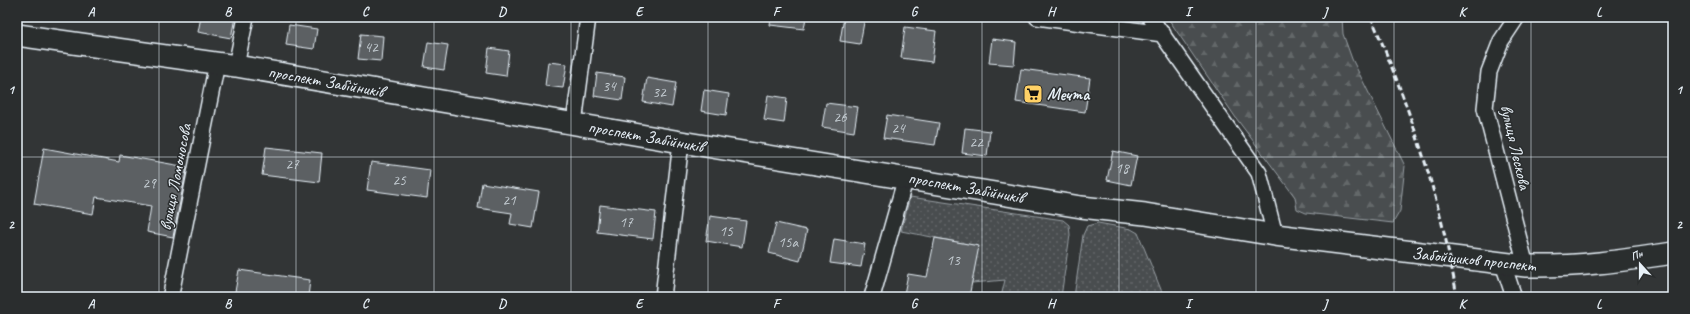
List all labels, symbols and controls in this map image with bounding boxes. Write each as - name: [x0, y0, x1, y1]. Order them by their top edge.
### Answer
- text: A: [88, 4, 96, 20]
- text: B: [225, 4, 233, 20]
- text: C: [362, 4, 370, 20]
- text: D: [498, 4, 507, 20]
- text: E: [636, 4, 645, 20]
- text: F: [773, 4, 782, 20]
- text: G: [911, 4, 919, 20]
- text: H: [1047, 4, 1057, 20]
- text: I: [1185, 4, 1194, 20]
- text: J: [1322, 4, 1329, 20]
- text: K: [1459, 4, 1469, 20]
- text: L: [1596, 4, 1603, 20]
- house number: 42: [364, 38, 379, 57]
- street label: проспект Забійників: [267, 61, 389, 103]
- house number: 34: [602, 77, 617, 96]
- text: 1: [8, 82, 16, 98]
- text: 1: [1676, 82, 1684, 98]
- house number: 32: [652, 83, 667, 102]
- supermarket icon: Мечта: [1022, 83, 1044, 105]
- place label: Мечта: [1047, 84, 1091, 105]
- street label: вулиця Лєскова: [1496, 103, 1536, 193]
- house number: 26: [833, 108, 848, 127]
- street label: проспект Забійників: [587, 116, 709, 158]
- house number: 24: [891, 119, 906, 138]
- street label: вулиця Ломоносова: [155, 121, 196, 232]
- house number: 22: [969, 133, 984, 152]
- house number: 27: [285, 155, 300, 174]
- house number: 18: [1115, 159, 1130, 178]
- street label: проспект Забійників: [907, 167, 1029, 209]
- house number: 25: [392, 171, 407, 190]
- house number: 29: [142, 174, 157, 193]
- house number: 21: [502, 191, 517, 210]
- house number: 17: [619, 213, 634, 232]
- text: 2: [8, 217, 15, 233]
- text: 2: [1676, 217, 1683, 233]
- house number: 15: [719, 222, 734, 241]
- house number: 15а: [778, 233, 799, 252]
- street label: Забойщиков проспект: [1411, 243, 1538, 277]
- north arrow: [1620, 244, 1660, 284]
- text: Пн: [1629, 246, 1645, 263]
- house number: 13: [946, 251, 961, 270]
- text: A: [88, 296, 96, 312]
- text: B: [225, 296, 233, 312]
- text: C: [362, 296, 370, 312]
- text: D: [498, 296, 507, 312]
- text: E: [636, 296, 645, 312]
- text: F: [773, 296, 782, 312]
- text: G: [911, 296, 919, 312]
- text: H: [1047, 296, 1057, 312]
- text: I: [1185, 296, 1194, 312]
- text: J: [1322, 296, 1329, 312]
- text: K: [1459, 296, 1469, 312]
- text: L: [1596, 296, 1603, 312]

